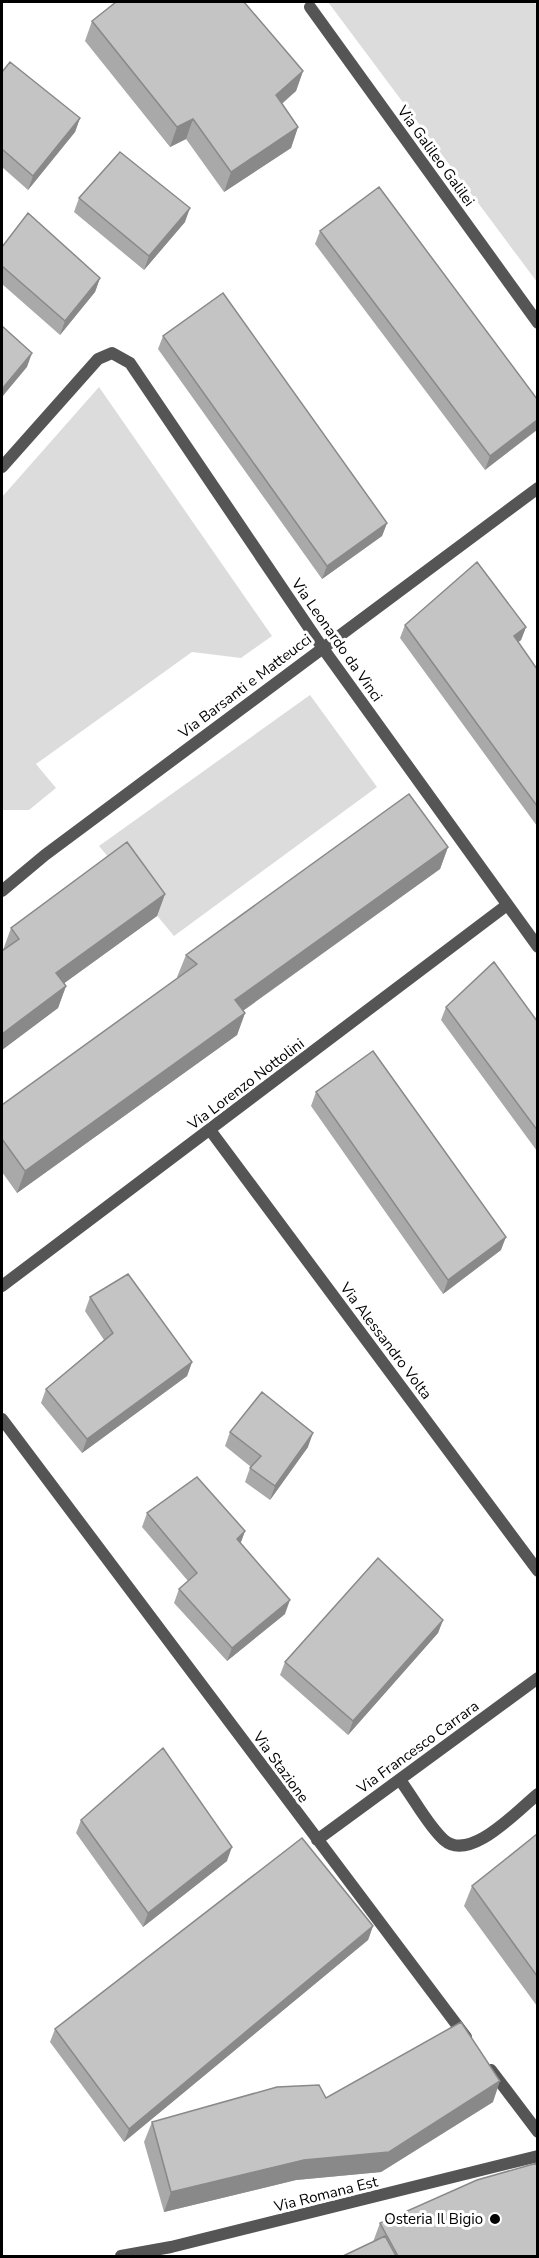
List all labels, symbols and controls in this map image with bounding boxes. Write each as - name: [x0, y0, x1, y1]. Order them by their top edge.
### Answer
- street label: Via Galileo Galilei: [392, 101, 479, 210]
- street label: Via Leonardo da Vinci: [286, 574, 387, 706]
- street label: Via Barsanti e Matteucci: [174, 629, 316, 743]
- street label: Via Lorenzo Nottolini: [183, 1034, 308, 1135]
- street label: Via Alessandro Volta: [335, 1278, 437, 1403]
- street label: Via Francesco Carrara: [352, 1696, 483, 1799]
- street label: Via Stazione: [248, 1727, 314, 1807]
- street label: Via Romana Est: [271, 2171, 381, 2217]
- place label: Osteria Il Bigio: [384, 2209, 483, 2229]
- marker: Osteria Il Bigio: [488, 2212, 502, 2226]

